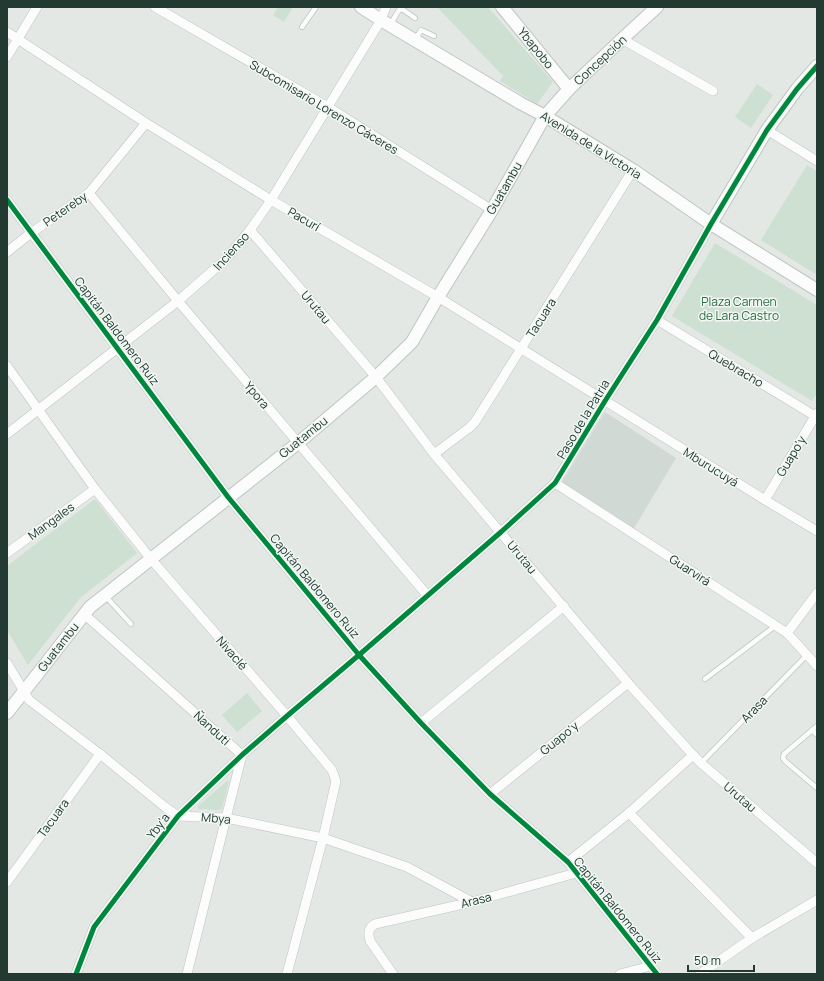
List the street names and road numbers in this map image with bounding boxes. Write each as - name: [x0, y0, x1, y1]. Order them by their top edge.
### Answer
- street label: Ybapobo: [514, 24, 558, 72]
- street label: Concepción: [570, 31, 630, 89]
- street label: Subcomisario Lorenzo Cáceres: [246, 56, 402, 158]
- street label: Avenida de la Victoria: [537, 107, 645, 183]
- street label: Guatambu: [482, 159, 526, 217]
- street label: Petereby: [40, 187, 91, 230]
- street label: Pacurí: [285, 203, 323, 235]
- street label: Incienso: [209, 228, 253, 274]
- street label: Capitán Baldomero Ruiz: [71, 273, 163, 389]
- street label: Urutau: [297, 287, 335, 327]
- street label: Tacuara: [522, 295, 560, 341]
- street label: Quebracho: [705, 345, 767, 391]
- street label: Paso de la Patria: [553, 376, 613, 462]
- street label: Ypora: [241, 378, 273, 412]
- street label: Guatambu: [275, 412, 331, 462]
- street label: Guapo'y: [772, 432, 810, 480]
- street label: Mburucuyá: [680, 443, 742, 491]
- street label: Mangales: [24, 498, 78, 544]
- street label: Capitán Baldomero Ruiz: [266, 530, 364, 642]
- street label: Urutau: [503, 537, 541, 577]
- street label: Guarvirá: [666, 550, 714, 590]
- street label: Guatambu: [33, 619, 83, 675]
- street label: Nivaclé: [213, 632, 251, 674]
- street label: Arasa: [737, 692, 771, 726]
- street label: Ñanduti: [190, 707, 234, 749]
- street label: Guapo'y: [536, 717, 582, 759]
- street label: Urutau: [720, 778, 760, 816]
- street label: Tacuara: [33, 795, 73, 841]
- street label: Mbya: [200, 808, 232, 828]
- street label: Yby'a: [143, 810, 173, 842]
- street label: Capitán Baldomero Ruiz: [570, 853, 666, 967]
- street label: Arasa: [459, 888, 493, 912]

